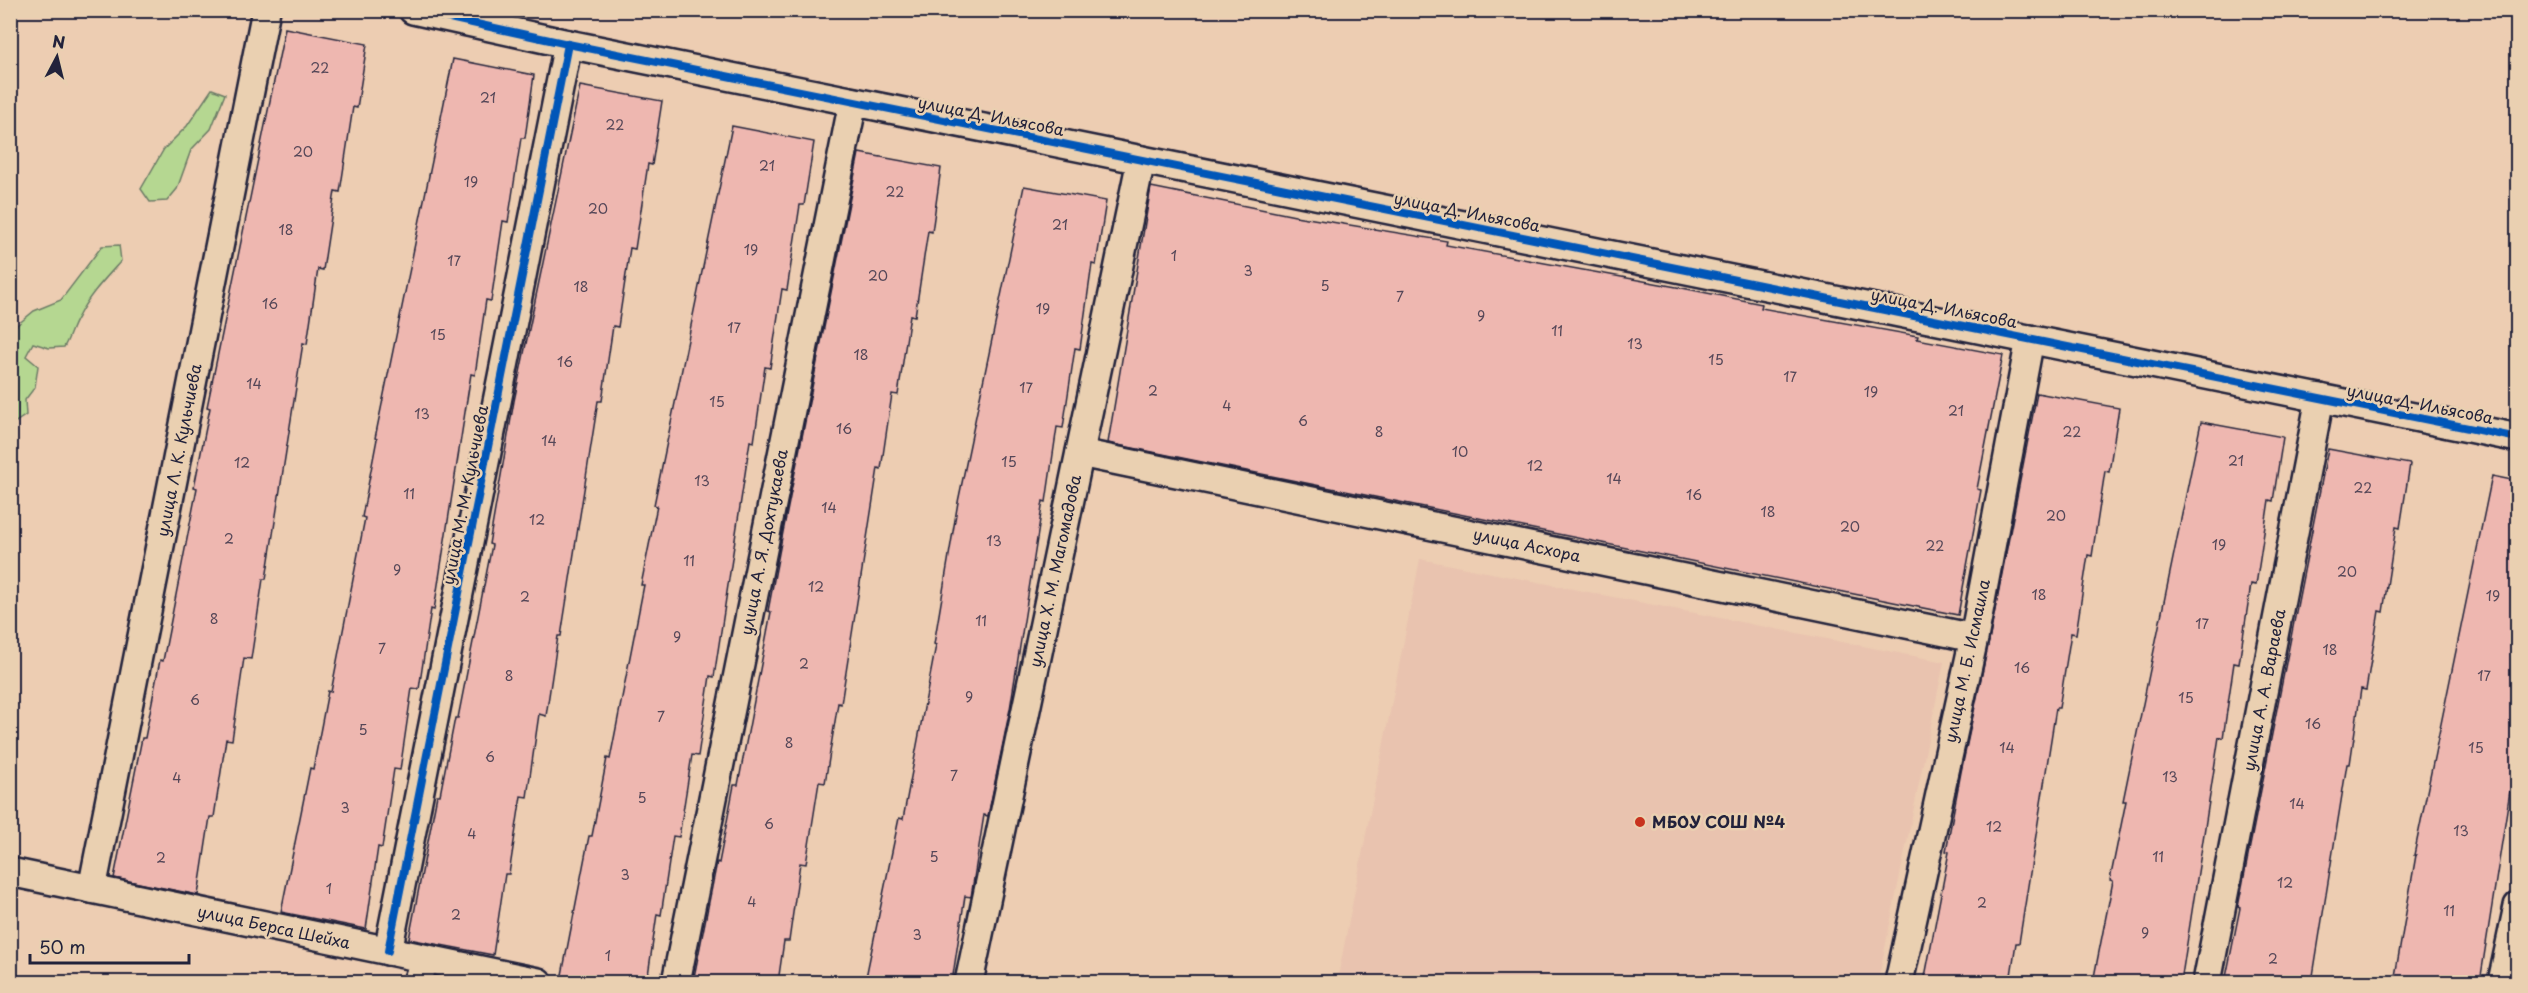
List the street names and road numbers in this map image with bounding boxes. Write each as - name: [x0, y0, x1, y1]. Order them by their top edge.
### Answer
- street label: улица Д. Ильясова: [916, 89, 1066, 141]
- street label: улица Д. Ильясова: [1392, 185, 1542, 237]
- street label: улица Д. Ильясова: [1869, 281, 2019, 333]
- street label: улица Л. К. Кульчиева: [149, 361, 207, 538]
- street label: улица Д. Ильясова: [2345, 377, 2495, 429]
- street label: улица М. М. Кульчиева: [435, 403, 493, 587]
- street label: улица А. Я. Дохтукаева: [733, 447, 793, 637]
- street label: улица Х. М. Магомадова: [1022, 472, 1086, 669]
- street label: улица Асхора: [1471, 521, 1583, 567]
- street label: улица М. Б. Исмаила: [1937, 577, 1995, 745]
- street label: улица А. А. Вараева: [2236, 607, 2291, 773]
- street label: улица Берса Шейха: [196, 898, 353, 954]

